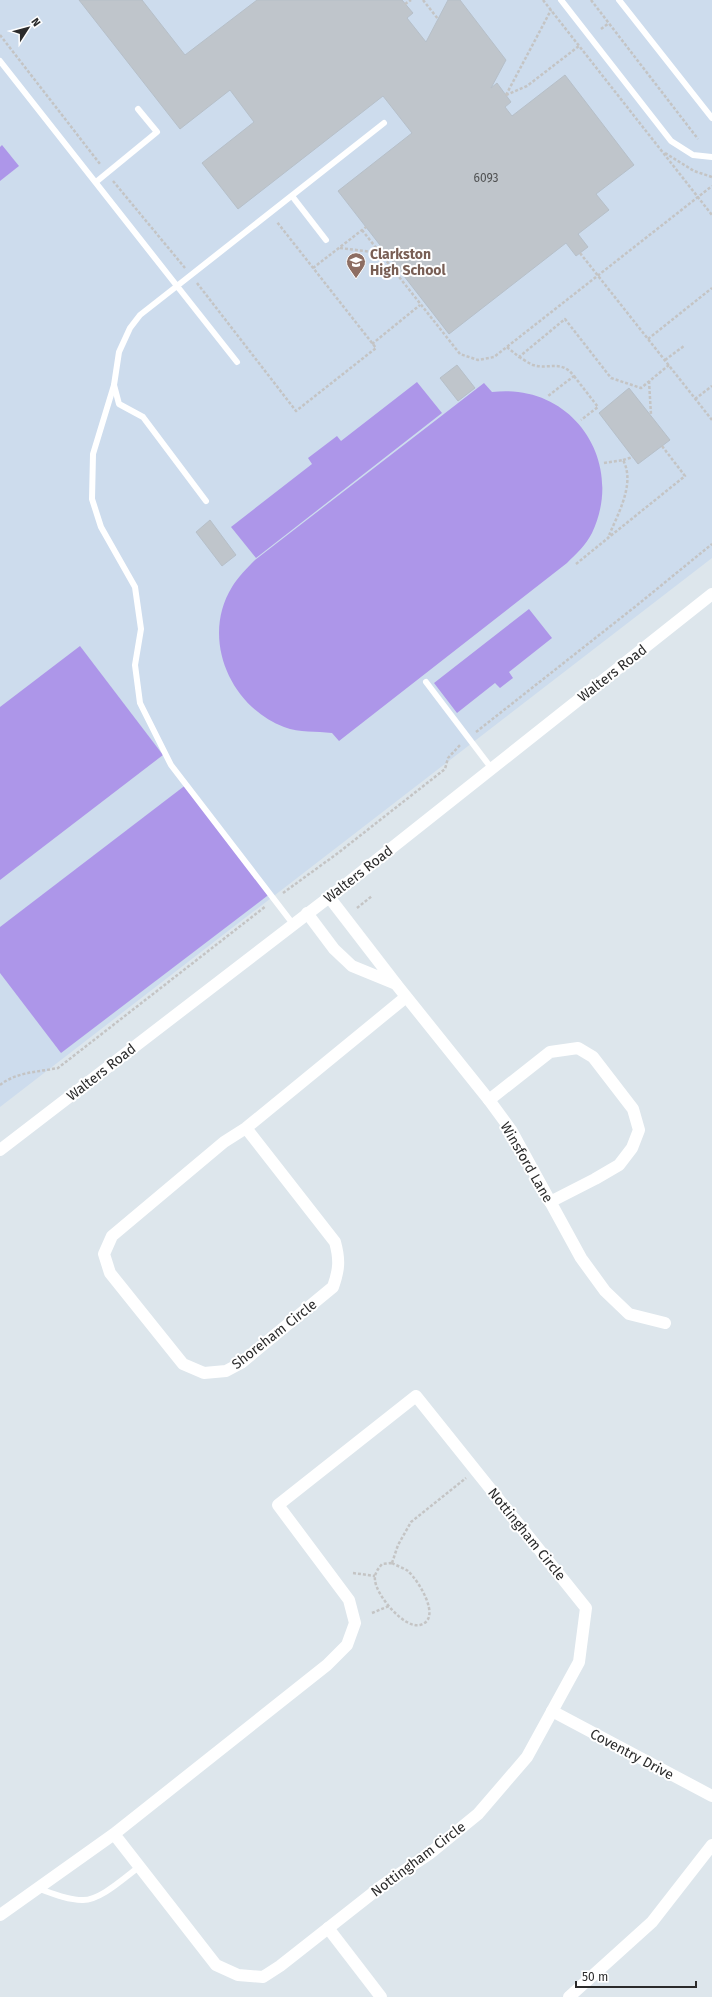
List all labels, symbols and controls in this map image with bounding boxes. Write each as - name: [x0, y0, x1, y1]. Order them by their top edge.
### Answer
- north arrow: [8, 8, 48, 48]
- text: N: [28, 16, 43, 29]
- house number: 6093: [473, 171, 499, 185]
- place label: Clarkston High School: [370, 246, 447, 279]
- school or university icon: Clarkston High School: [345, 251, 367, 279]
- street label: Walters Road: [574, 641, 650, 706]
- street label: Walters Road: [320, 842, 396, 907]
- street label: Walters Road: [63, 1040, 139, 1105]
- street label: Winsford Lane: [497, 1119, 557, 1206]
- street label: Shoreham Circle: [228, 1296, 320, 1373]
- street label: Nottingham Circle: [484, 1485, 569, 1584]
- street label: Coventry Drive: [587, 1725, 676, 1784]
- street label: Nottingham Circle: [368, 1818, 469, 1900]
- scale bar: [576, 1963, 696, 1989]
- text: 50 m: [582, 1970, 608, 1984]

